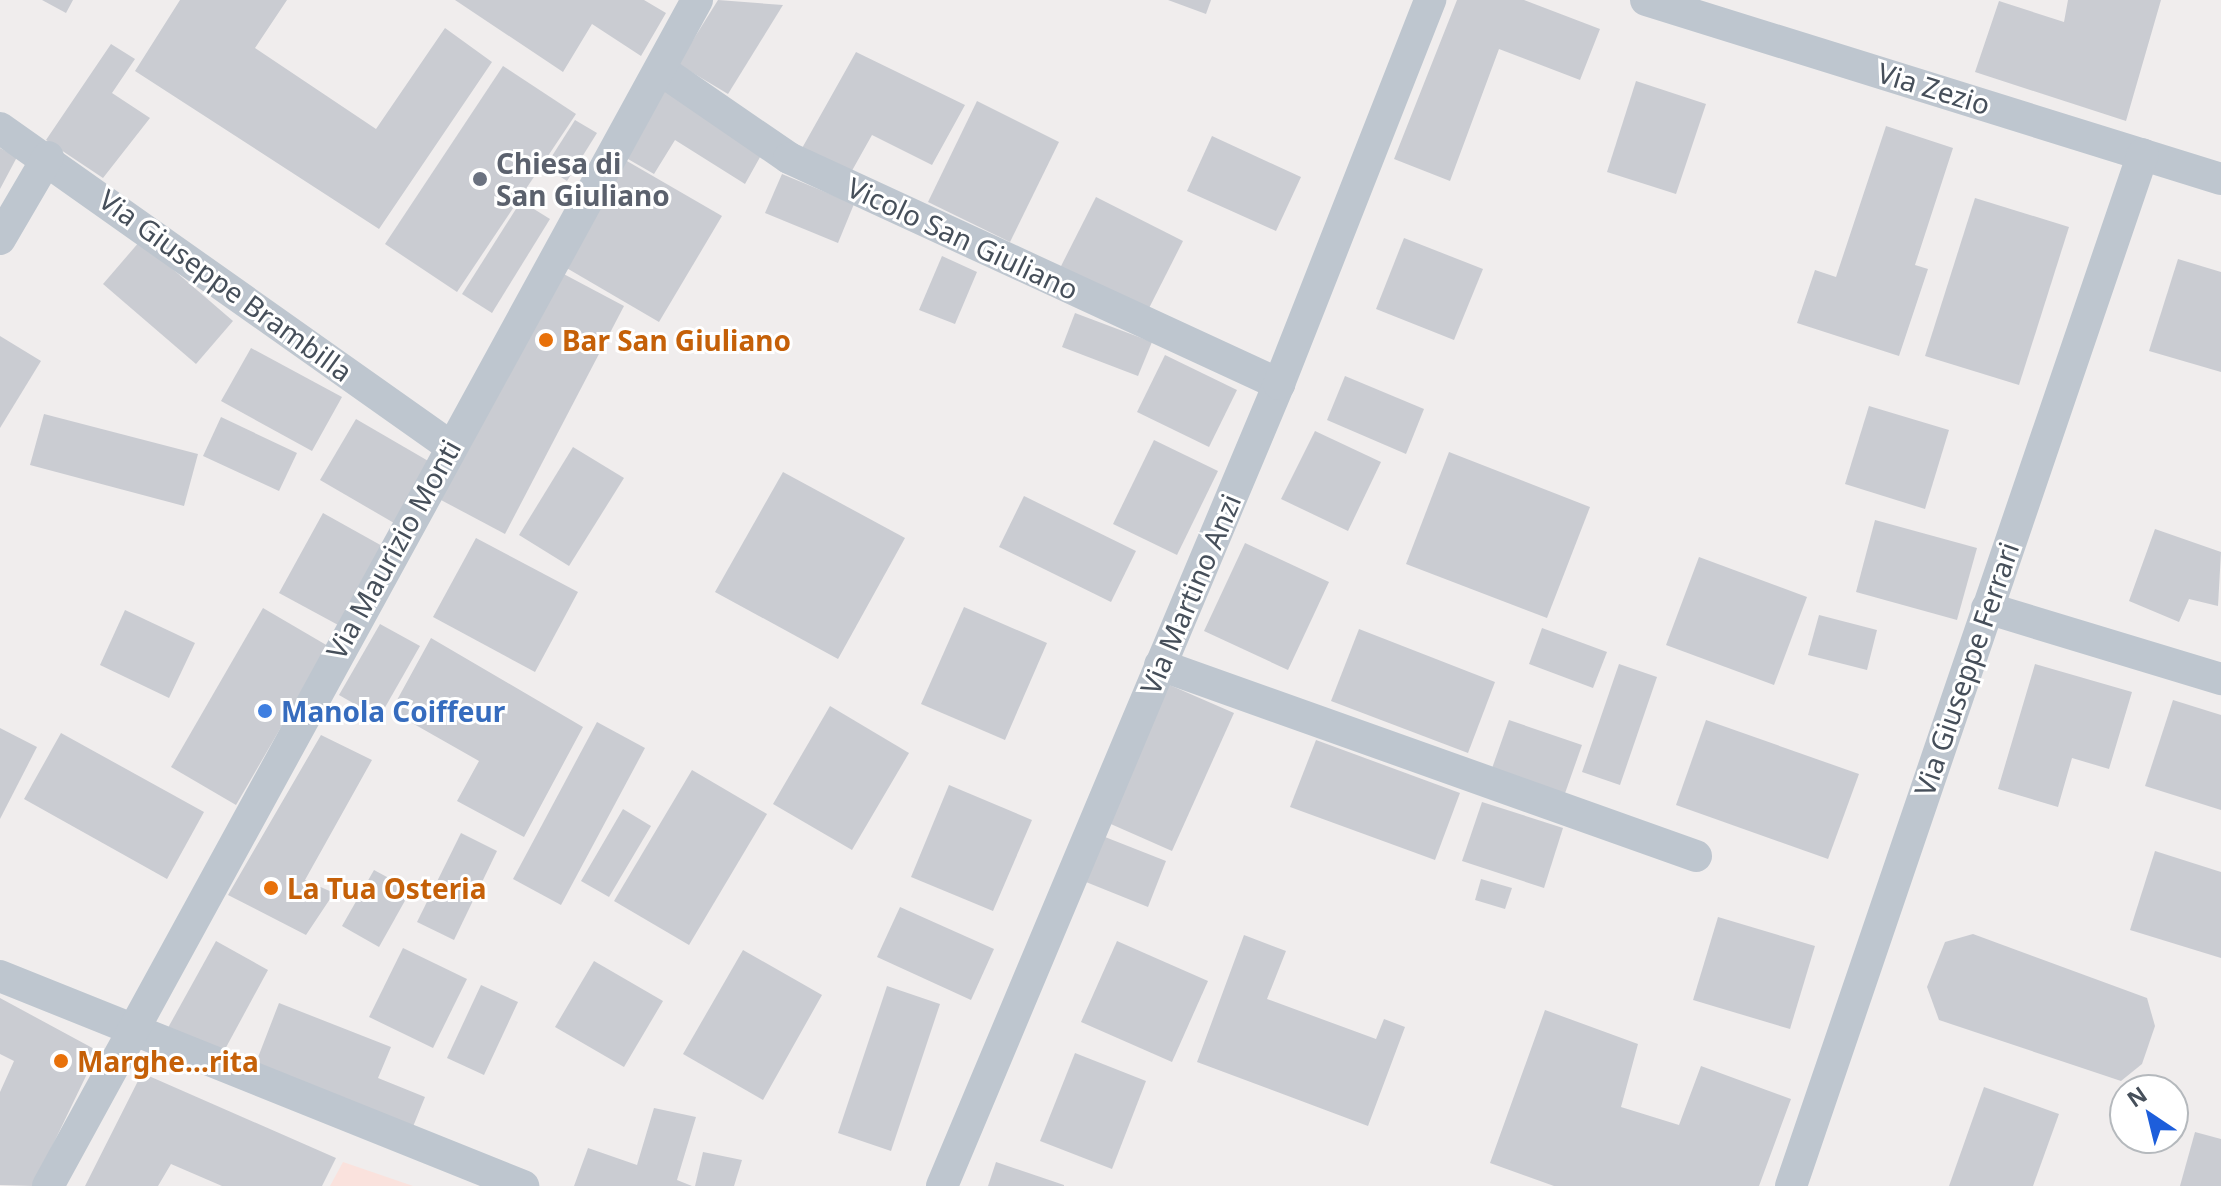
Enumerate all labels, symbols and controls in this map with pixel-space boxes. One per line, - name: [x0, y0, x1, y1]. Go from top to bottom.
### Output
- street label: Via Zezio: [1874, 55, 1994, 121]
- place label: Chiesa di San Giuliano: [496, 146, 670, 212]
- marker: Chiesa di San Giuliano: [471, 170, 489, 188]
- street label: Vicolo San Giuliano: [842, 170, 1084, 306]
- street label: Via Giuseppe Brambilla: [93, 182, 359, 388]
- place label: Bar San Giuliano: [562, 323, 791, 357]
- marker: Bar San Giuliano: [537, 331, 555, 349]
- street label: Via Maurizio Monti: [319, 433, 467, 665]
- street label: Via Martino Anzi: [1133, 489, 1247, 699]
- street label: Via Giuseppe Ferrari: [1907, 538, 2025, 800]
- place label: Manola Coiffeur: [281, 694, 505, 728]
- marker: Manola Coiffeur: [256, 702, 274, 720]
- place label: La Tua Osteria: [287, 871, 486, 905]
- marker: La Tua Osteria: [262, 879, 280, 897]
- place label: Marghe…rita: [77, 1044, 259, 1078]
- marker: Marghe…rita: [52, 1052, 70, 1070]
- north arrow: [2109, 1074, 2189, 1154]
- text: N: [2120, 1079, 2152, 1113]

